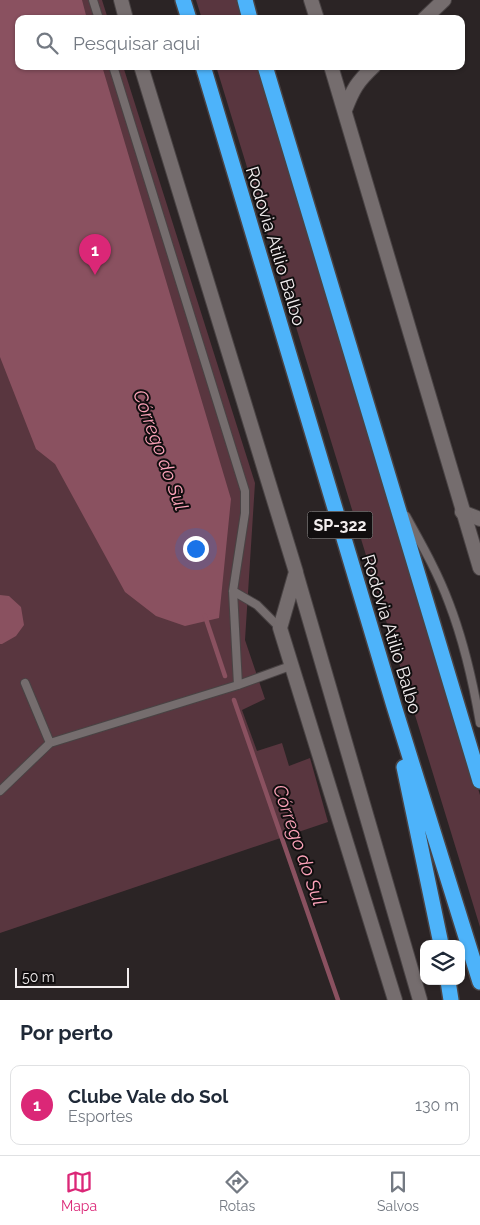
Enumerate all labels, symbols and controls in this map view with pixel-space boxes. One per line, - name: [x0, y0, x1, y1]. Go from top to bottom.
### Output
- search box: [15, 15, 465, 70]
- icon: search: [33, 29, 61, 57]
- text: Pesquisar aqui: [73, 32, 200, 54]
- street label: Rodovia Atilio Balbo: [242, 164, 310, 328]
- pin: 1: [79, 234, 111, 275]
- water label: Córrego do Sul: [129, 387, 193, 513]
- road number: SP-322: [308, 512, 372, 538]
- your location: [183, 536, 209, 562]
- street label: Rodovia Atilio Balbo: [358, 552, 426, 716]
- water label: Córrego do Sul: [269, 781, 331, 909]
- map controls: [420, 940, 465, 985]
- button: layers: [420, 940, 465, 985]
- scale bar: [15, 965, 129, 988]
- text: 50 m: [22, 969, 55, 985]
- text: Por perto: [20, 1020, 113, 1045]
- text: Clube Vale do Sol: [68, 1085, 228, 1107]
- text: 1: [33, 1096, 41, 1115]
- text: 130 m: [415, 1096, 459, 1115]
- text: Esportes: [68, 1107, 133, 1126]
- tab: Mapa: [61, 1168, 97, 1214]
- tab: Rotas: [219, 1168, 255, 1214]
- tab: Salvos: [377, 1168, 419, 1214]

